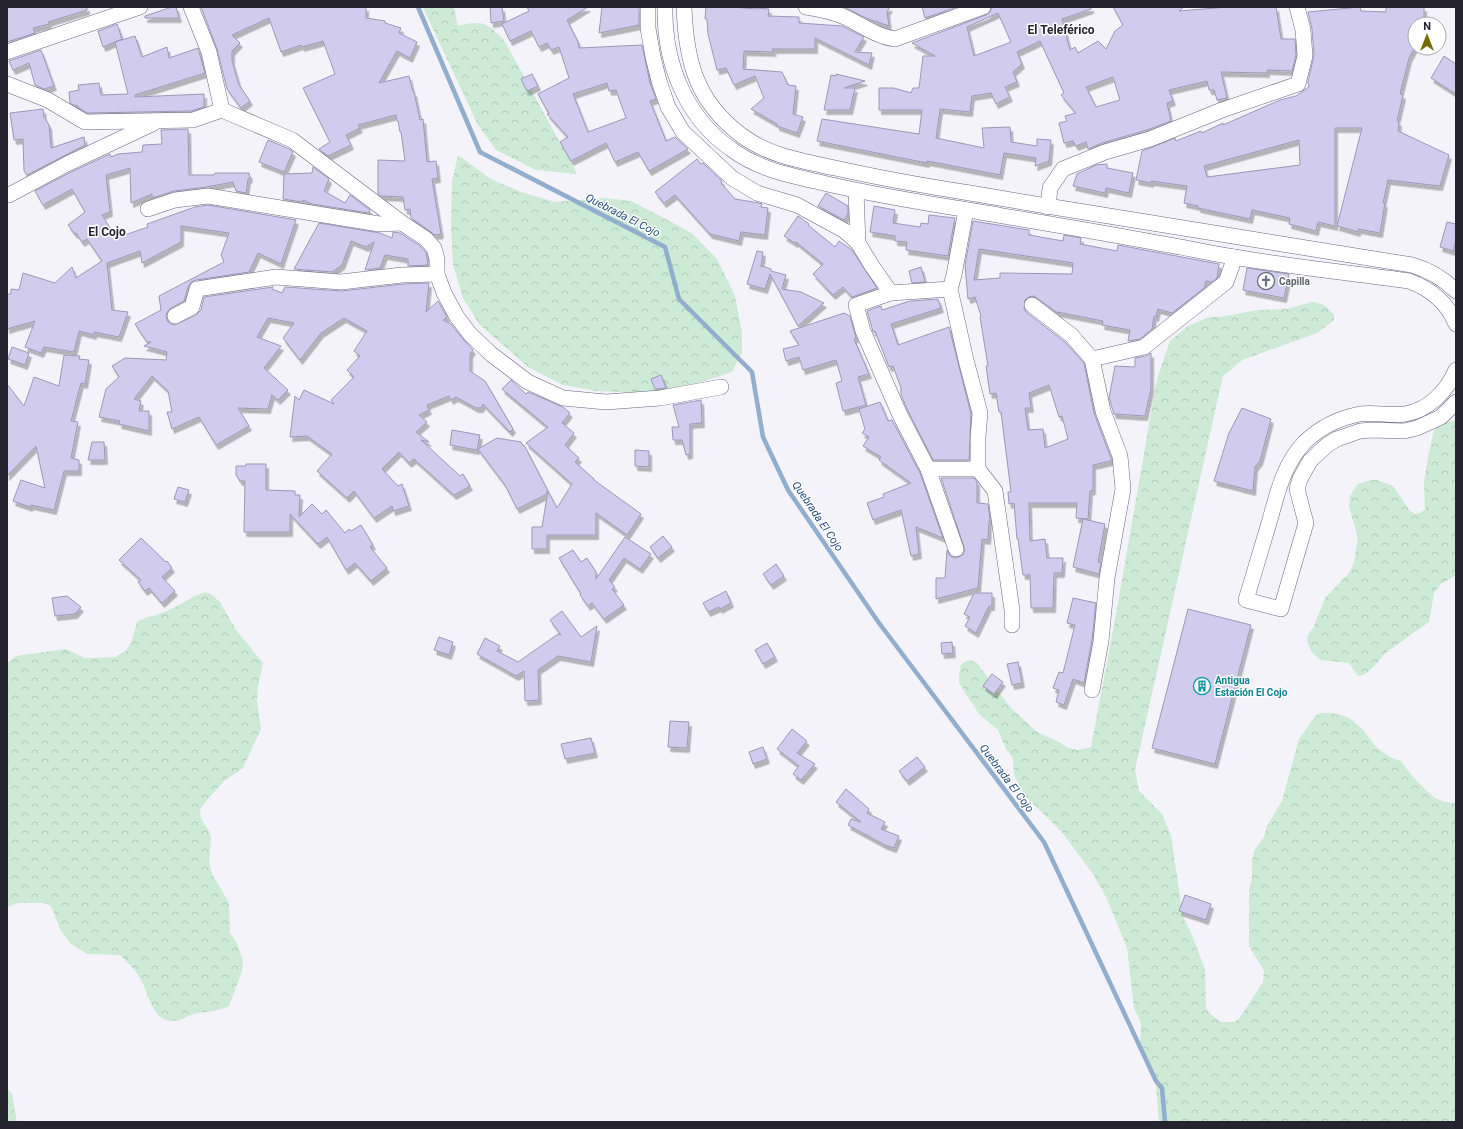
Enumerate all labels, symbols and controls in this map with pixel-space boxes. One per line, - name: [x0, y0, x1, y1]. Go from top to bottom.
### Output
- north arrow: [1407, 16, 1447, 56]
- text: N: [1423, 20, 1431, 33]
- district label: El Teleférico: [1028, 23, 1095, 37]
- water label: Quebrada El Cojo: [583, 191, 662, 240]
- district label: El Cojo: [88, 225, 126, 239]
- church icon: Capilla: [1256, 271, 1276, 291]
- place label: Capilla: [1279, 276, 1310, 287]
- water label: Quebrada El Cojo: [789, 479, 846, 554]
- place label: Antigua Estación El Cojo: [1215, 675, 1288, 698]
- building icon: Antigua Estación El Cojo: [1192, 676, 1212, 696]
- water label: Quebrada El Cojo: [977, 742, 1036, 815]

